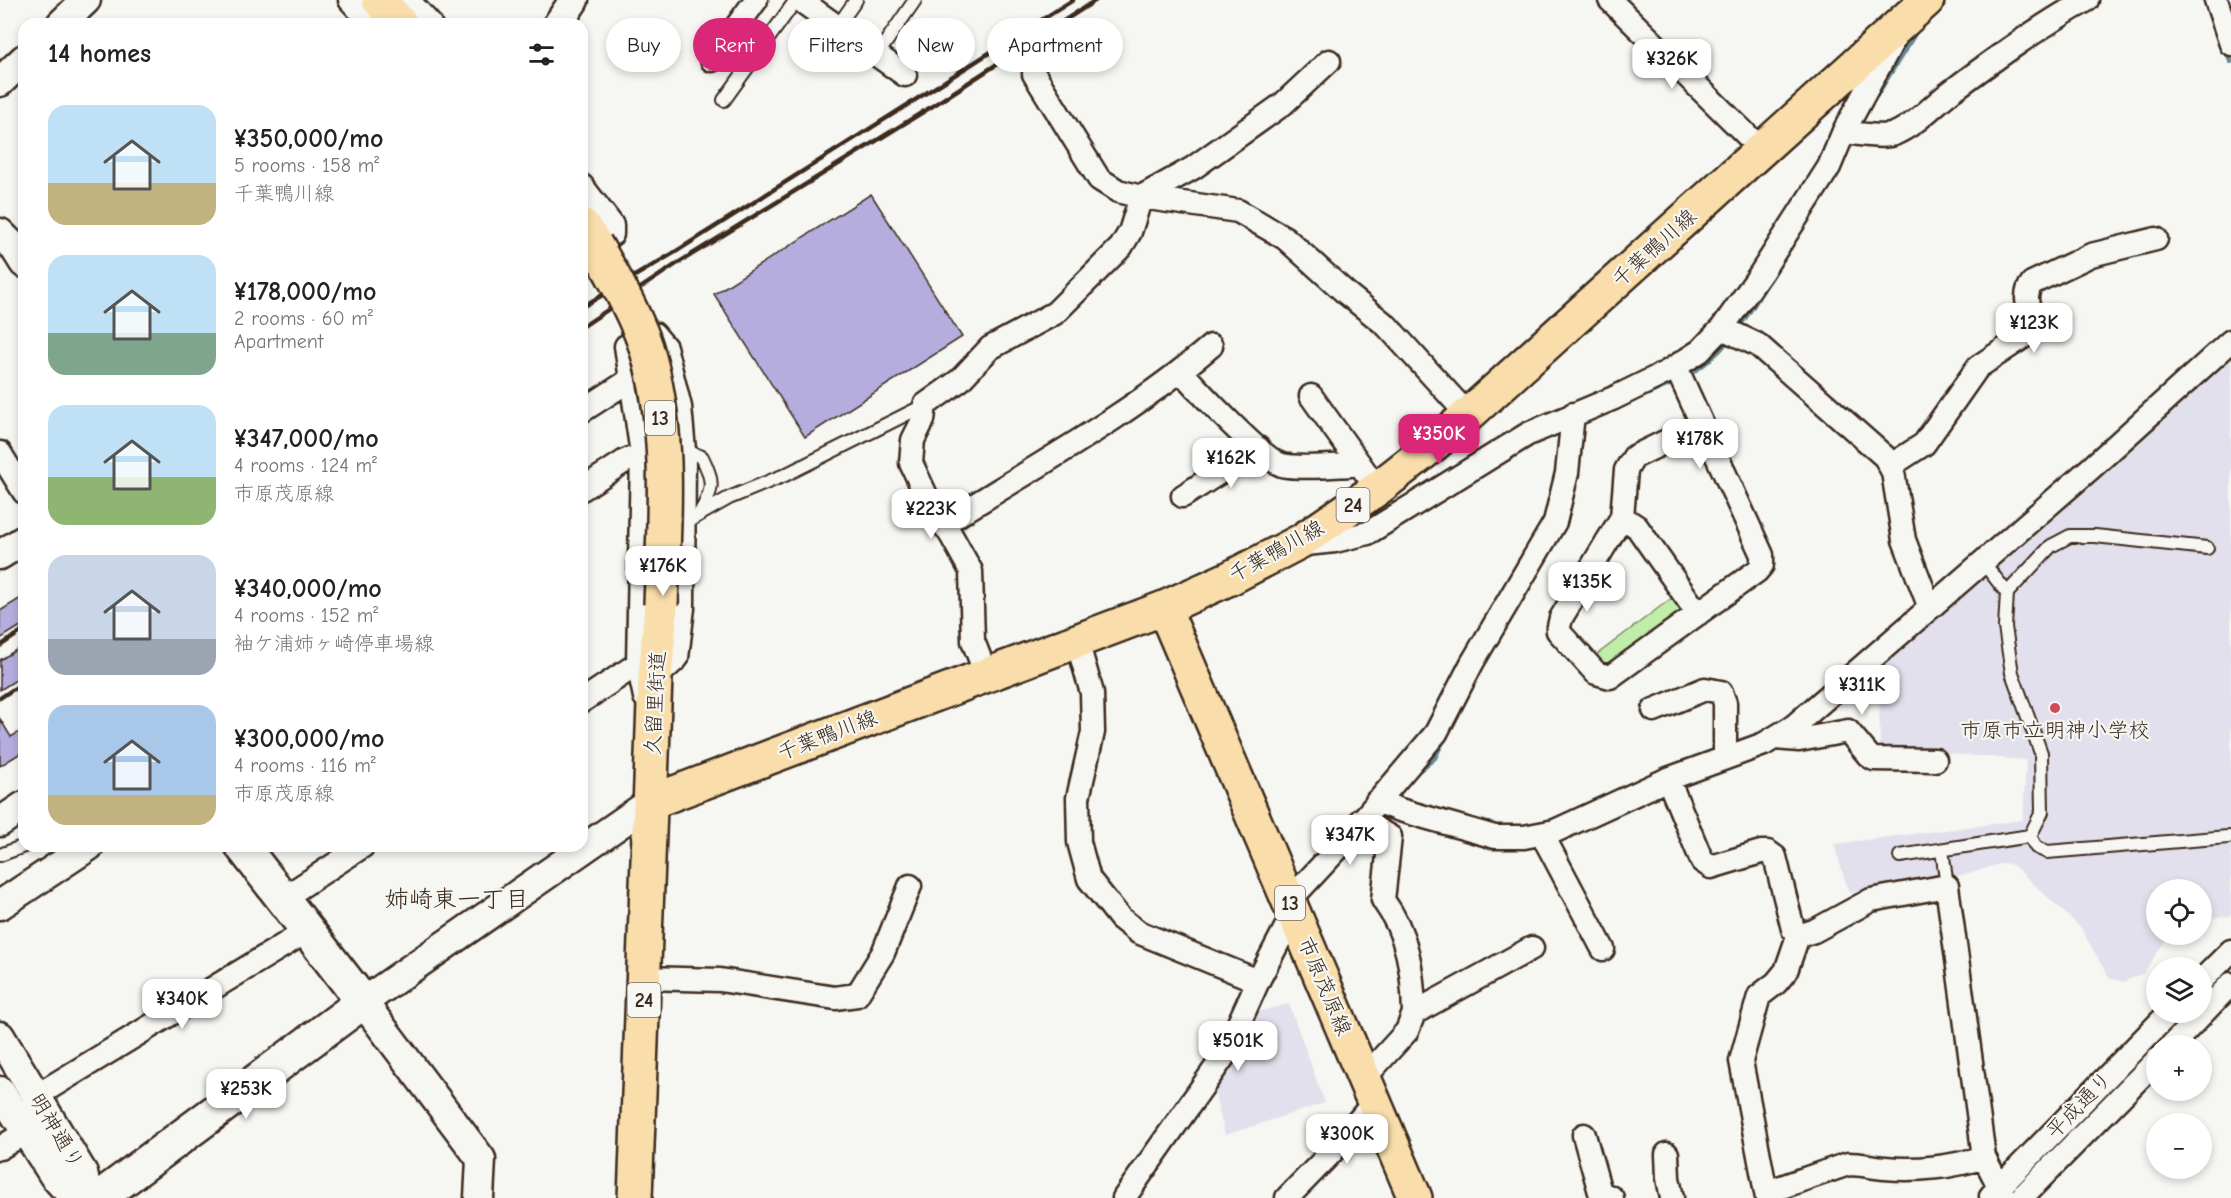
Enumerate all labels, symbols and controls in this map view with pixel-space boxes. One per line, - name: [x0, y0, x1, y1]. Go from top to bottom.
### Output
- chip: Buy: [606, 18, 681, 72]
- chip: Rent: [693, 18, 776, 72]
- chip: Filters: [788, 18, 884, 72]
- chip: New: [896, 18, 975, 72]
- chip: Apartment: [987, 18, 1123, 72]
- icon: filters: [525, 38, 558, 71]
- text: 14 homes: [48, 39, 151, 69]
- pin: ¥326K: [1630, 39, 1714, 90]
- text: ¥326K: [1646, 47, 1698, 70]
- text: ¥350,000/mo: [234, 124, 383, 154]
- icon: home: [96, 129, 168, 201]
- text: 5 rooms · 158 m²: [234, 154, 379, 177]
- text: 千葉鴨川線: [234, 182, 334, 205]
- street label: 千葉鴨川線: [1607, 204, 1701, 292]
- text: ¥178,000/mo: [234, 277, 376, 307]
- icon: home: [96, 279, 168, 351]
- pin: ¥123K: [1992, 303, 2076, 354]
- text: 2 rooms · 60 m²: [234, 307, 373, 330]
- text: ¥123K: [2010, 311, 2058, 334]
- text: Apartment: [234, 330, 324, 353]
- road number: 13: [645, 401, 675, 435]
- pin: ¥350K: [1397, 414, 1481, 465]
- pin: ¥178K: [1658, 419, 1742, 470]
- text: ¥350K: [1412, 422, 1466, 445]
- text: ¥347,000/mo: [234, 424, 379, 454]
- text: ¥178K: [1676, 427, 1724, 450]
- icon: home: [96, 429, 168, 501]
- pin: ¥162K: [1189, 438, 1273, 489]
- text: ¥162K: [1206, 446, 1256, 469]
- text: 4 rooms · 124 m²: [234, 454, 377, 477]
- text: 市原茂原線: [234, 482, 334, 505]
- road number: 24: [1336, 488, 1370, 522]
- pin: ¥223K: [889, 489, 973, 540]
- text: ¥223K: [906, 497, 956, 520]
- street label: 千葉鴨川線: [1224, 515, 1328, 587]
- pin: ¥176K: [621, 546, 705, 597]
- text: ¥176K: [639, 554, 687, 577]
- pin: ¥135K: [1545, 562, 1629, 613]
- text: ¥135K: [1562, 570, 1612, 593]
- text: ¥340,000/mo: [234, 574, 382, 604]
- icon: home: [96, 579, 168, 651]
- text: 4 rooms · 152 m²: [234, 604, 378, 627]
- text: 袖ケ浦姉ヶ崎停車場線: [234, 632, 434, 655]
- street label: 久留里街道: [640, 650, 670, 756]
- pin: ¥311K: [1820, 665, 1904, 716]
- text: ¥311K: [1839, 673, 1885, 696]
- marker: 市原市立明神小学校: [2048, 701, 2062, 715]
- street label: 千葉鴨川線: [774, 705, 880, 765]
- place label: 市原市立明神小学校: [1961, 718, 2150, 742]
- text: ¥300,000/mo: [234, 724, 384, 754]
- icon: home: [96, 729, 168, 801]
- text: 4 rooms · 116 m²: [234, 754, 376, 777]
- text: 市原茂原線: [234, 782, 334, 805]
- pin: ¥347K: [1308, 815, 1392, 866]
- text: ¥347K: [1325, 823, 1375, 846]
- map controls: [2146, 879, 2212, 1179]
- button: locate: [2146, 879, 2212, 945]
- district label: 姉崎東一丁目: [385, 885, 529, 913]
- road number: 13: [1275, 886, 1305, 920]
- street label: 市原茂原線: [1293, 933, 1357, 1039]
- button: layers: [2146, 957, 2212, 1023]
- pin: ¥340K: [140, 979, 224, 1030]
- road number: 24: [628, 983, 660, 1017]
- text: ¥340K: [156, 987, 208, 1010]
- pin: ¥501K: [1196, 1021, 1280, 1072]
- text: ¥501K: [1212, 1029, 1264, 1052]
- button: +: [2146, 1035, 2212, 1101]
- street label: 平成通り: [2041, 1066, 2117, 1144]
- pin: ¥253K: [204, 1069, 288, 1120]
- text: ¥253K: [220, 1077, 272, 1100]
- street label: 明神通り: [25, 1089, 89, 1173]
- button: −: [2146, 1113, 2212, 1179]
- pin: ¥300K: [1305, 1114, 1389, 1165]
- text: ¥300K: [1320, 1122, 1374, 1145]

